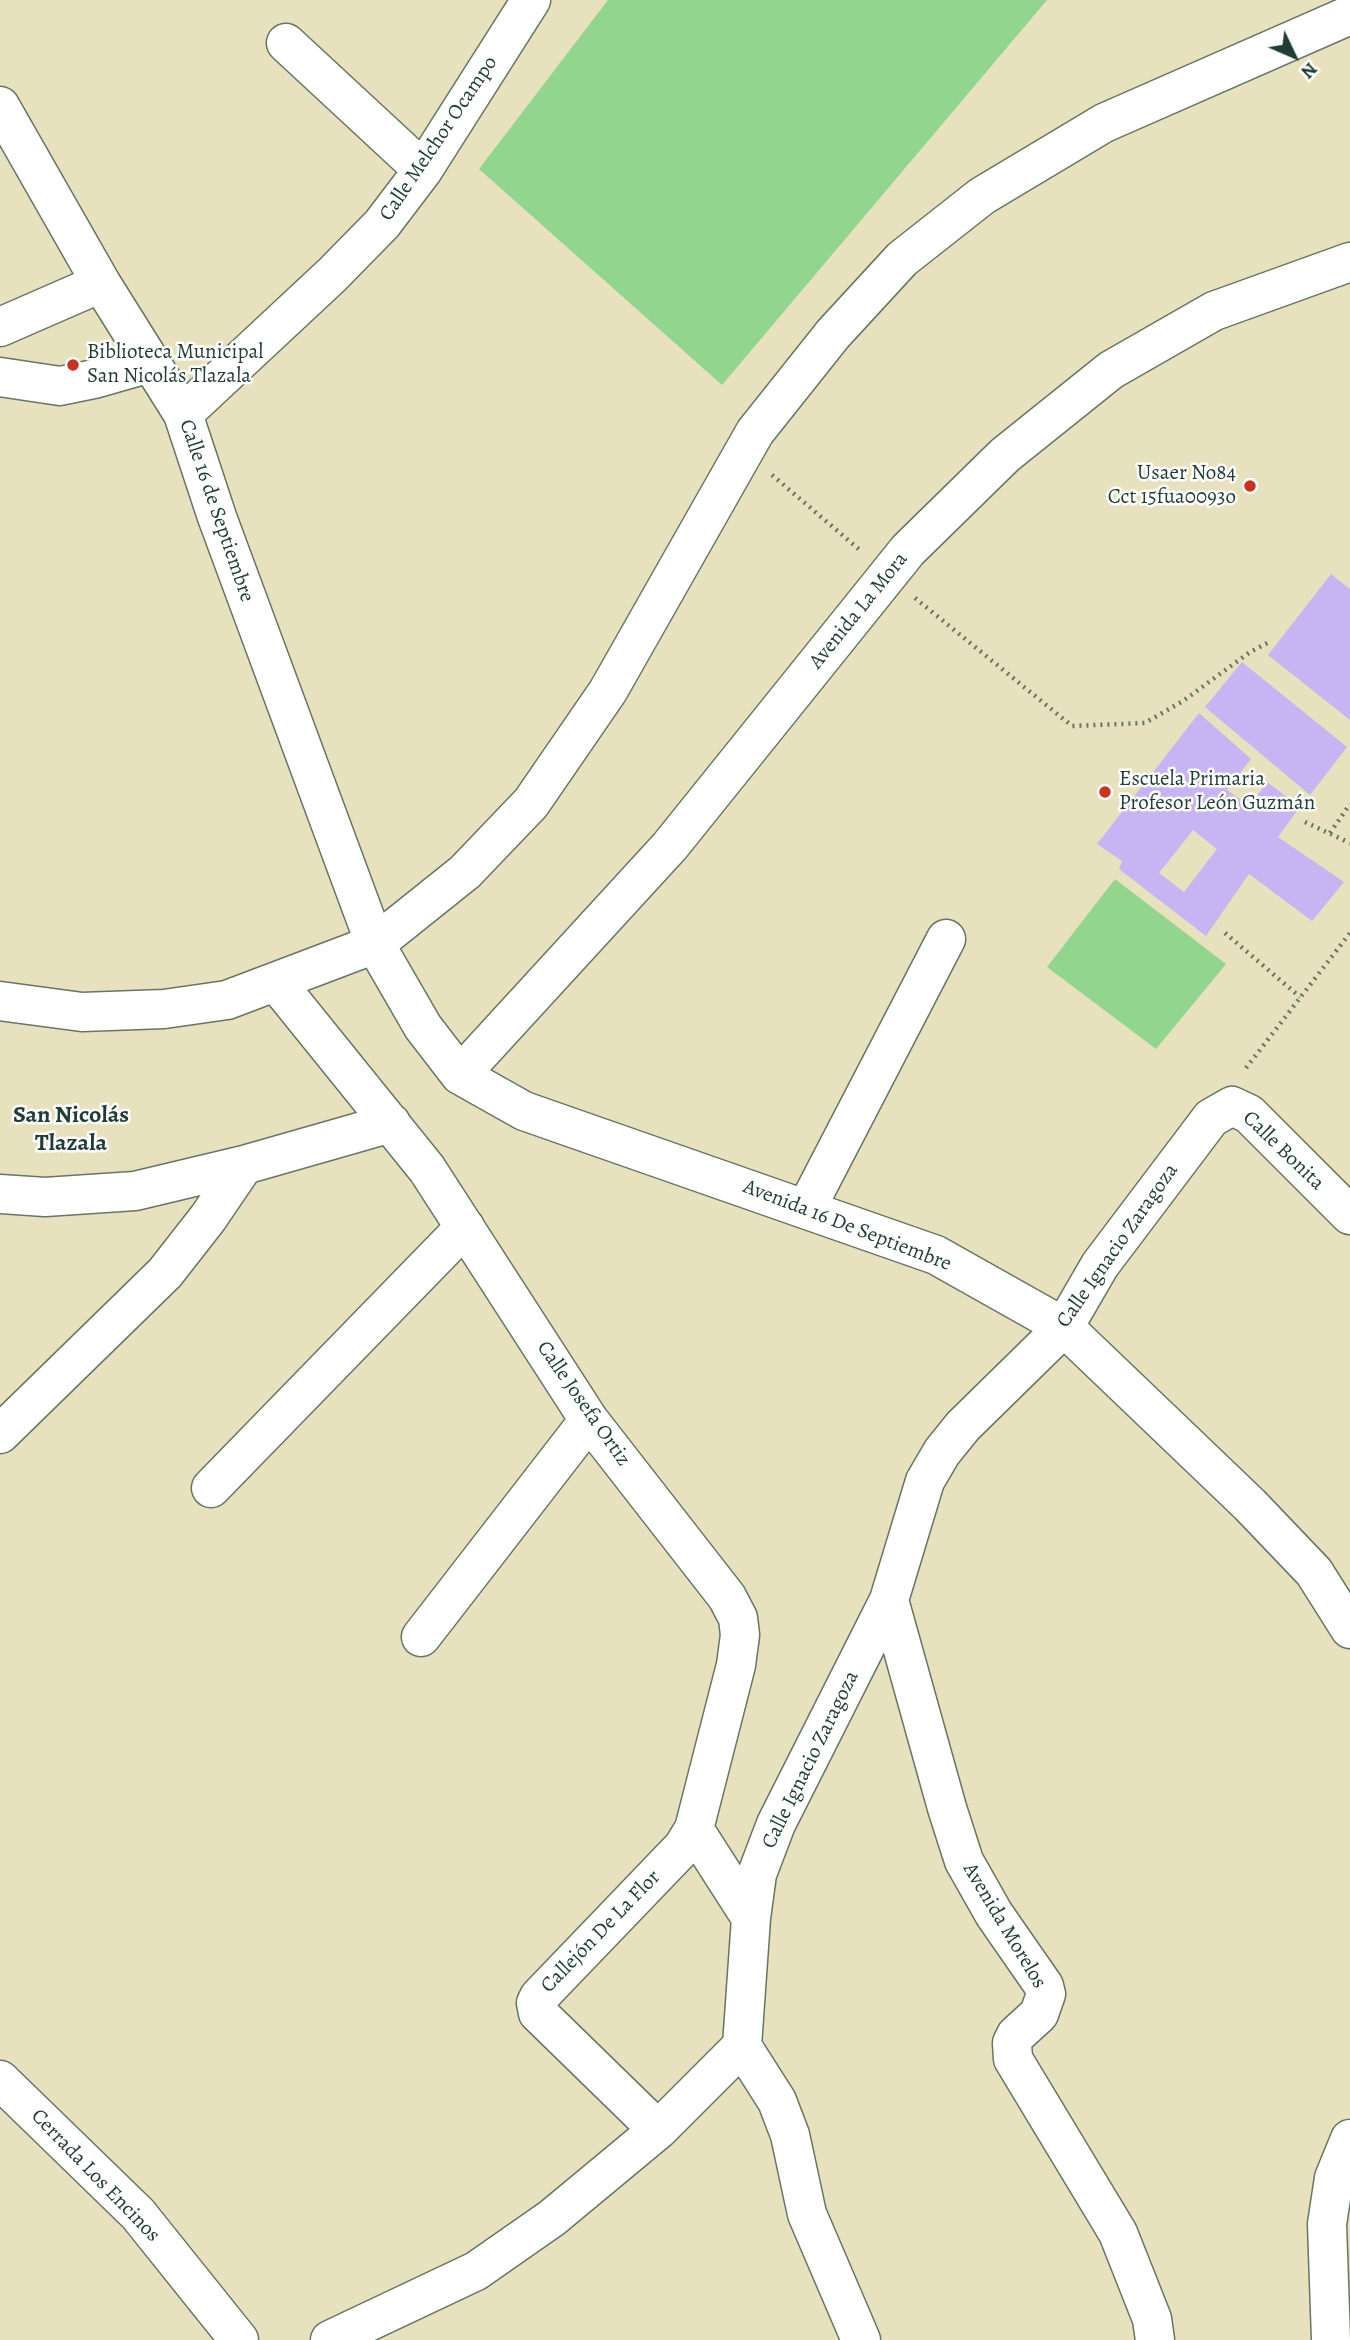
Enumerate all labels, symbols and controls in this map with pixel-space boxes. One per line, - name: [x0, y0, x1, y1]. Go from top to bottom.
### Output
- north arrow: [1259, 21, 1329, 91]
- street label: Calle Melchor Ocampo: [374, 52, 504, 226]
- text: N: [1295, 57, 1323, 85]
- place label: Biblioteca Municipal San Nicolás Tlazala: [87, 340, 263, 390]
- marker: Biblioteca Municipal San Nicolás Tlazala: [65, 357, 81, 373]
- street label: Calle 16 de Septiembre: [173, 416, 259, 606]
- place label: Usaer No84 Cct 15fua0093o: [1108, 461, 1236, 511]
- marker: Usaer No84 Cct 15fua0093o: [1242, 478, 1258, 494]
- street label: Avenida La Mora: [804, 548, 914, 674]
- place label: Escuela Primaria Profesor León Guzmán: [1119, 767, 1315, 817]
- marker: Escuela Primaria Profesor León Guzmán: [1097, 784, 1113, 800]
- district label: San Nicolás Tlazala: [13, 1102, 129, 1158]
- street label: Calle Bonita: [1237, 1106, 1329, 1196]
- street label: Calle Ignacio Zaragoza: [1052, 1159, 1184, 1333]
- street label: Avenida 16 De Septiembre: [739, 1175, 955, 1277]
- street label: Calle Josefa Ortiz: [531, 1337, 635, 1471]
- street label: Calle Ignacio Zaragoza: [757, 1667, 865, 1853]
- street label: Avenida Morelos: [957, 1859, 1051, 1993]
- street label: Callejón De La Flor: [536, 1865, 666, 1999]
- street label: Cerrada Los Encinos: [25, 2104, 165, 2248]

